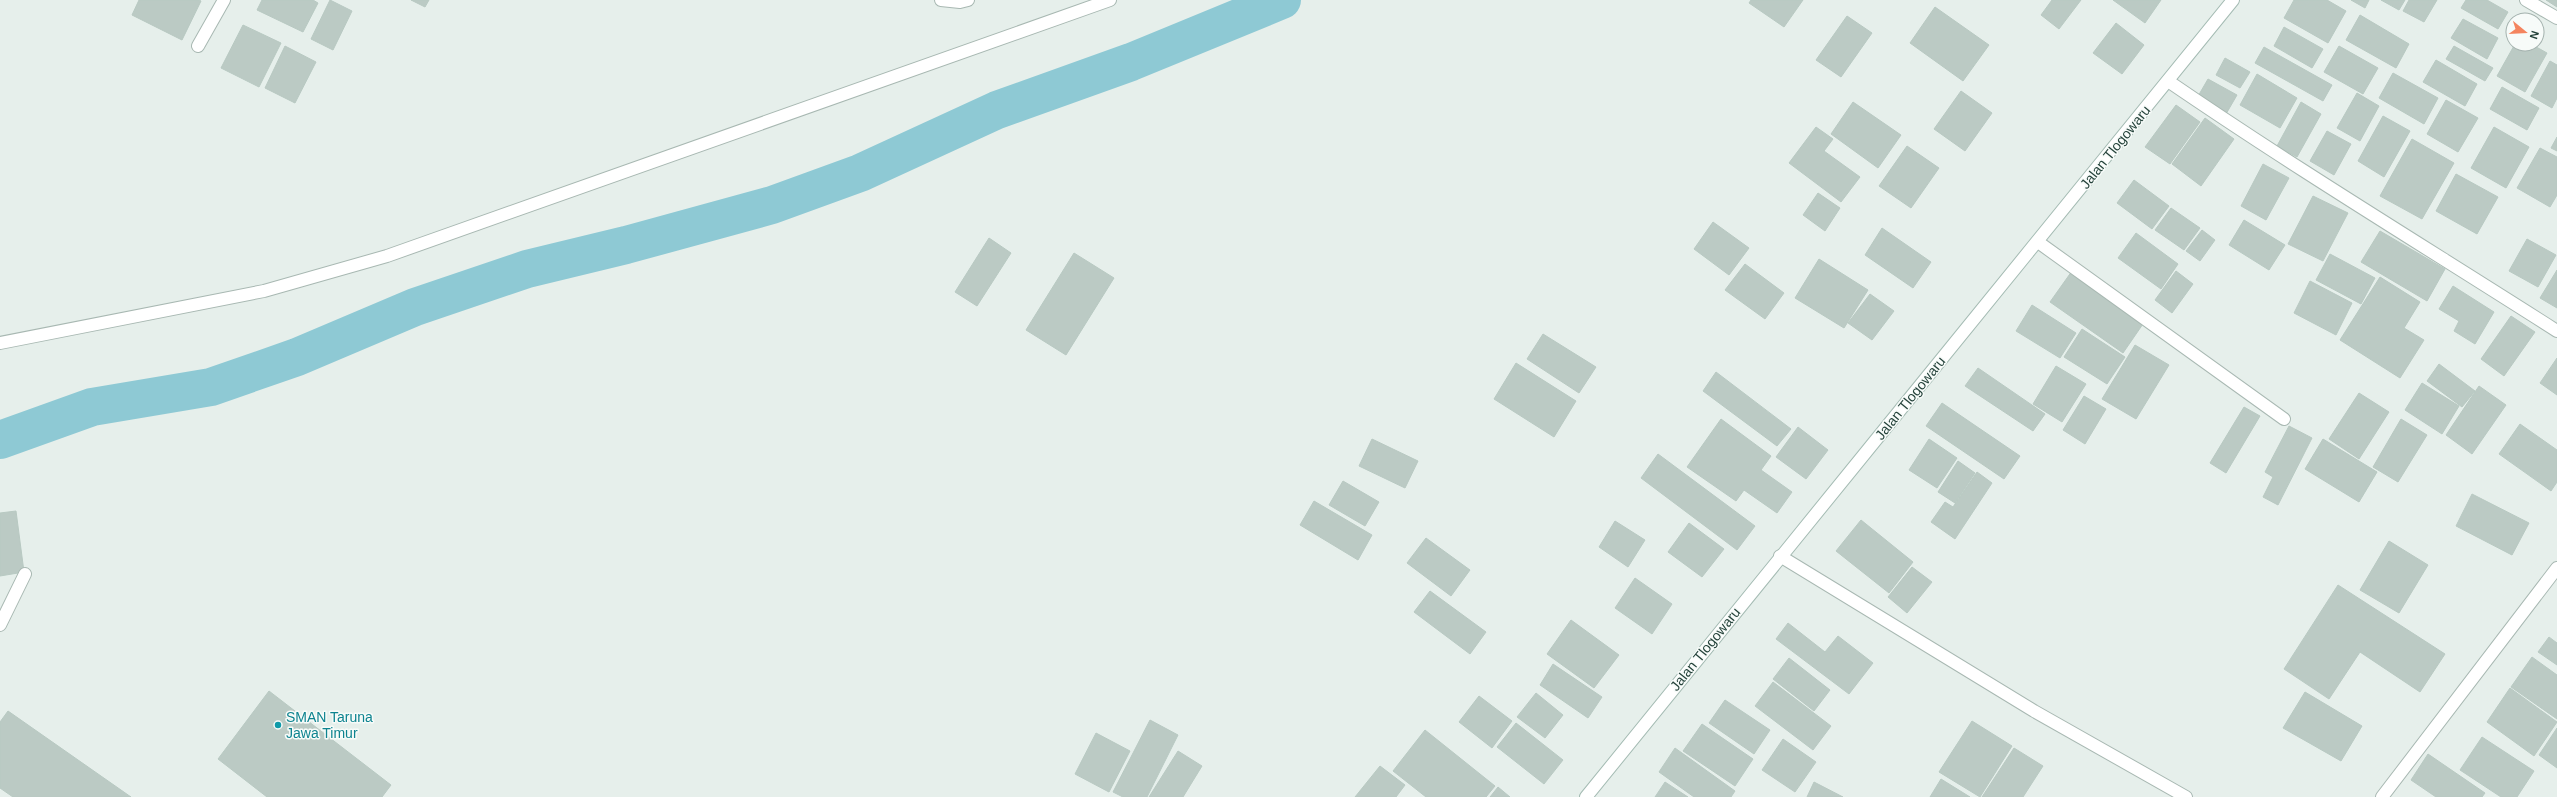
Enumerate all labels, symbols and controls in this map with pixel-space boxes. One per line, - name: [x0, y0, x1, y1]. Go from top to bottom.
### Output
- north arrow: [2505, 12, 2545, 52]
- text: N: [2528, 29, 2541, 41]
- street label: Jalan Tlogowaru: [2077, 102, 2153, 192]
- street label: Jalan Tlogowaru: [1872, 353, 1948, 443]
- street label: Jalan Tlogowaru: [1667, 604, 1743, 694]
- place label: SMAN Taruna Jawa Timur: [286, 709, 373, 741]
- marker: SMAN Taruna Jawa Timur: [273, 720, 283, 730]

